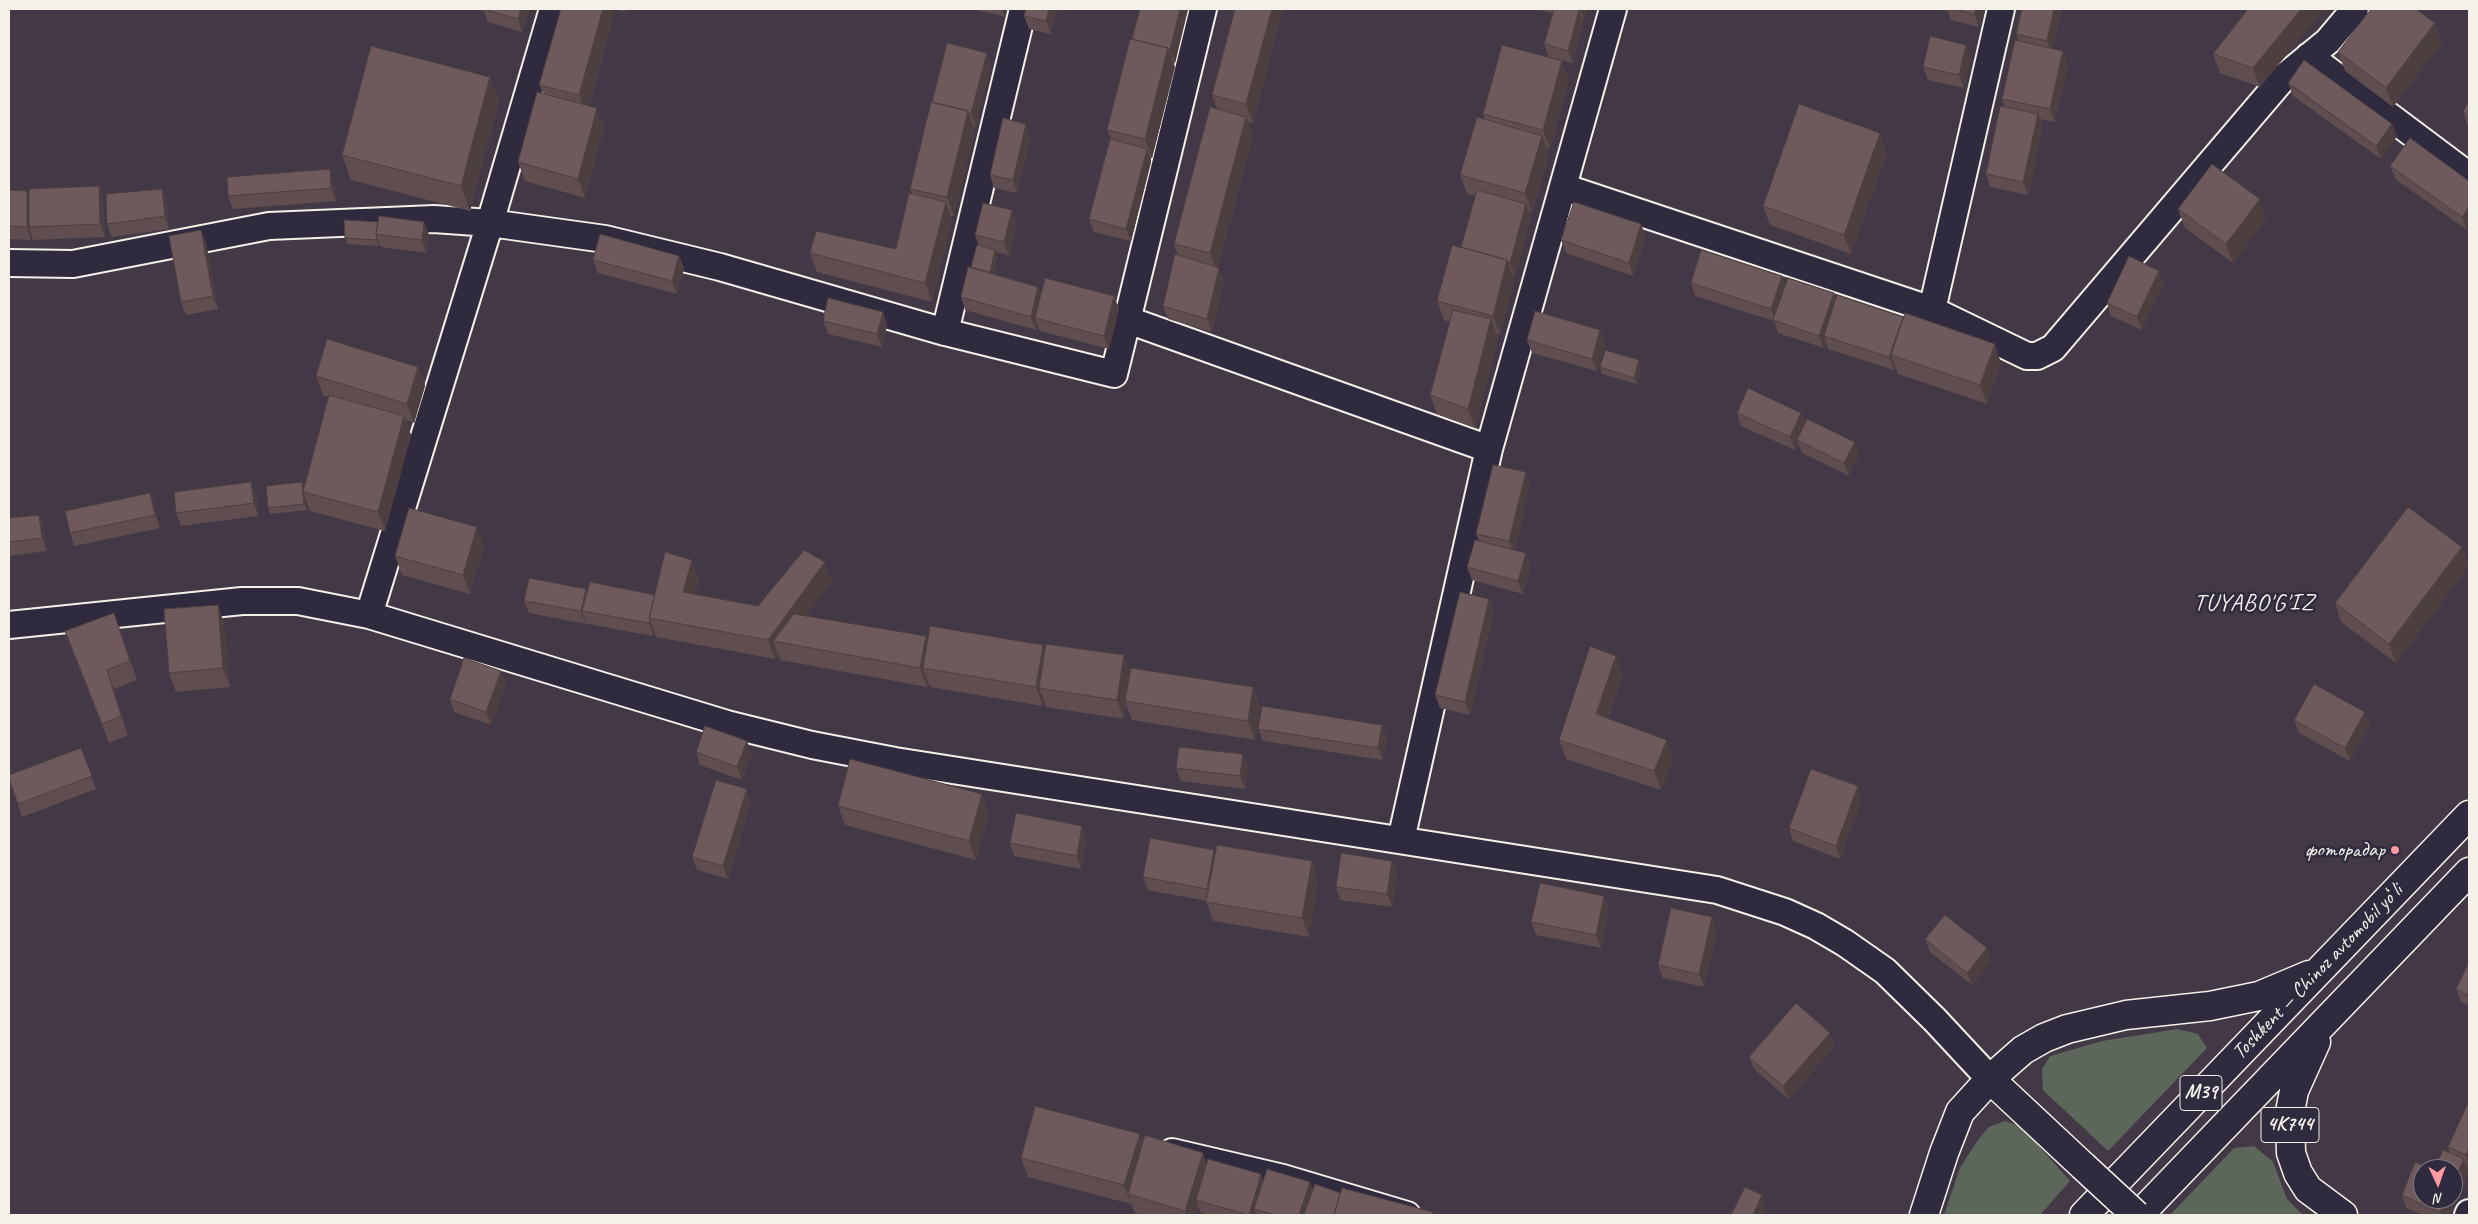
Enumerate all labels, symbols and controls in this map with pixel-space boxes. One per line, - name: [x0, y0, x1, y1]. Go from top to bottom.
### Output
- district label: TUYABO'G'IZ: [2193, 590, 2315, 618]
- place label: фоторадар: [2305, 837, 2385, 863]
- marker: фоторадар: [2389, 844, 2401, 856]
- street label: Toshkent — Chinoz avtomobil yoʻli: [2227, 879, 2409, 1065]
- road number: M39: [2180, 1076, 2222, 1110]
- road number: 4К744: [2261, 1108, 2319, 1142]
- north arrow: [2413, 1159, 2463, 1209]
- text: N: [2434, 1190, 2444, 1207]

